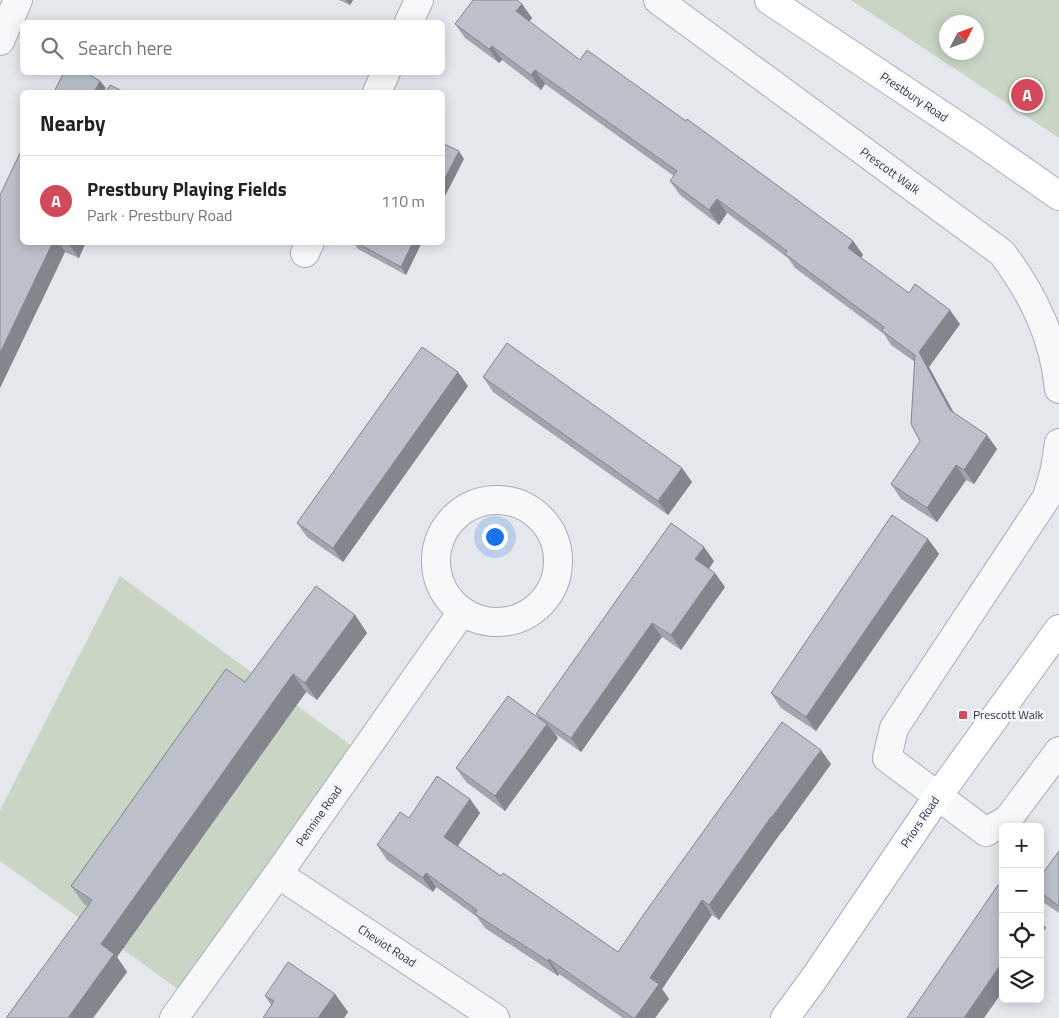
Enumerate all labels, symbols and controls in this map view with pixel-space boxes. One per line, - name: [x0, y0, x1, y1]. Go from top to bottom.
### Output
- north arrow: [939, 15, 984, 60]
- search box: [20, 20, 445, 75]
- text: Search here: [78, 33, 172, 62]
- icon: search: [38, 34, 66, 62]
- street label: Prestbury Road: [877, 67, 952, 126]
- pin: A: [1011, 76, 1043, 114]
- text: Nearby: [40, 107, 105, 139]
- street label: Prescott Walk: [856, 142, 925, 199]
- text: Prestbury Playing Fields: [87, 174, 287, 203]
- text: A: [51, 189, 61, 213]
- text: 110 m: [381, 189, 425, 213]
- text: Park · Prestbury Road: [87, 203, 232, 227]
- your location: [482, 524, 508, 550]
- place label: Prescott Walk: [973, 705, 1044, 724]
- marker: Prescott Walk: [957, 709, 969, 721]
- street label: Pennine Road: [291, 782, 346, 850]
- street label: Priors Road: [895, 792, 944, 851]
- map controls: [999, 823, 1044, 1003]
- button: +: [999, 823, 1044, 868]
- button: −: [999, 868, 1044, 913]
- button: locate: [999, 913, 1044, 958]
- street label: Cheviot Road: [354, 920, 420, 972]
- button: layers: [999, 958, 1044, 1003]

